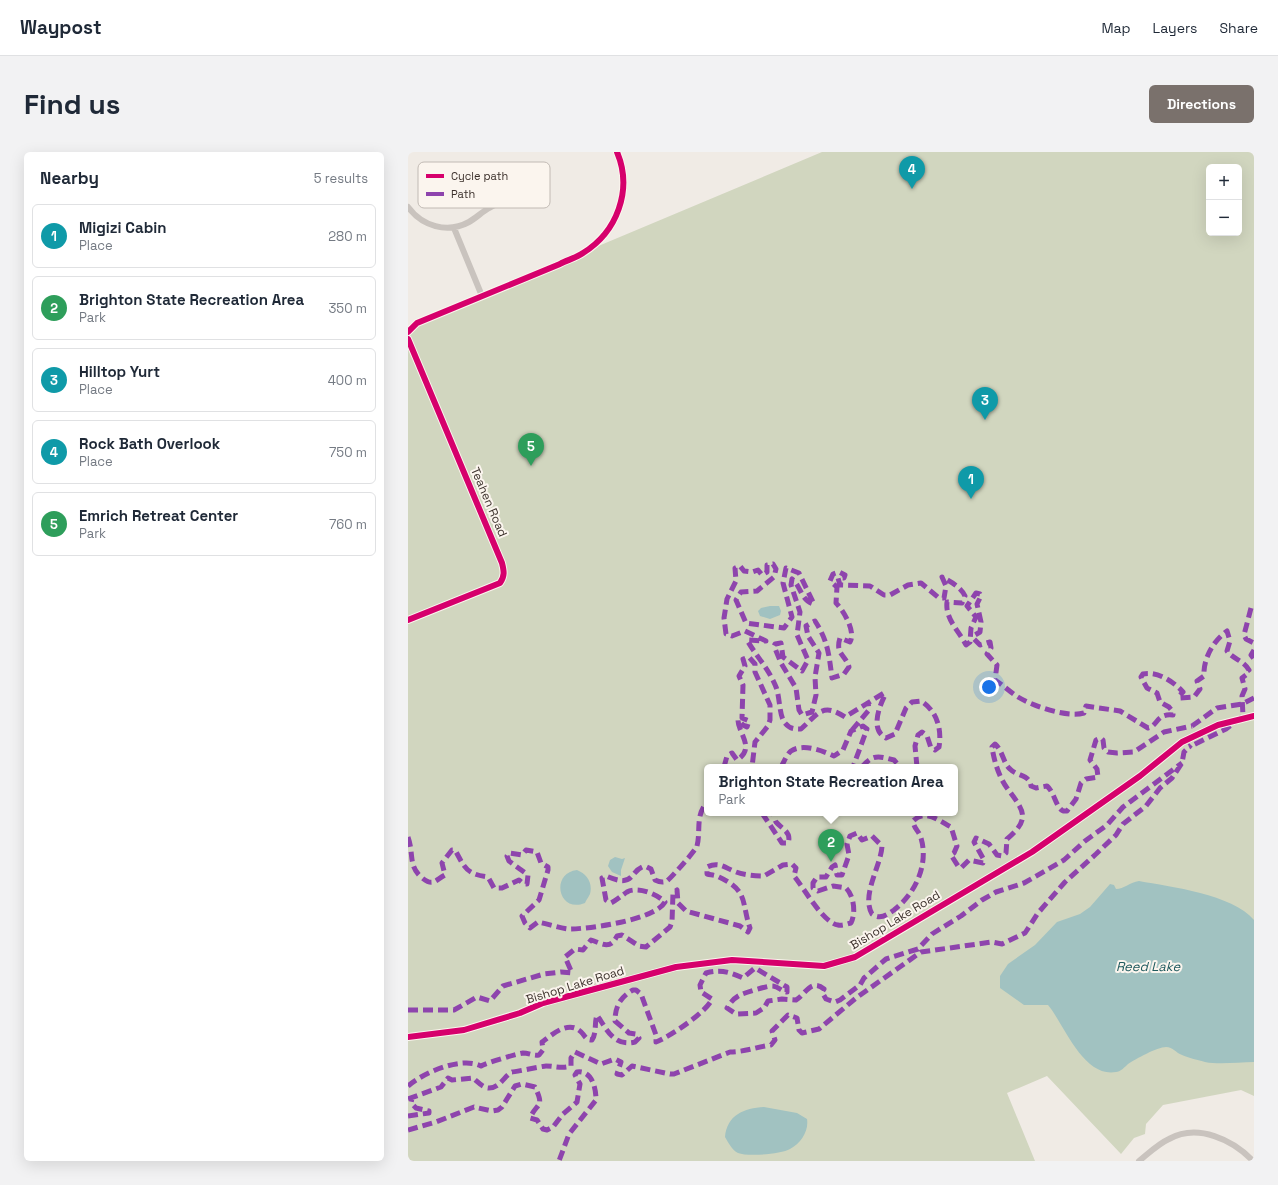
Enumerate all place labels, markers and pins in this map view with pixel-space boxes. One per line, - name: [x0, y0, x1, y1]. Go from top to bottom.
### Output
- pin: 4: [899, 156, 925, 189]
- pin: 3: [972, 387, 998, 420]
- pin: 5: [518, 433, 544, 466]
- pin: 1: [958, 466, 984, 499]
- pin: 2: [818, 829, 844, 862]

